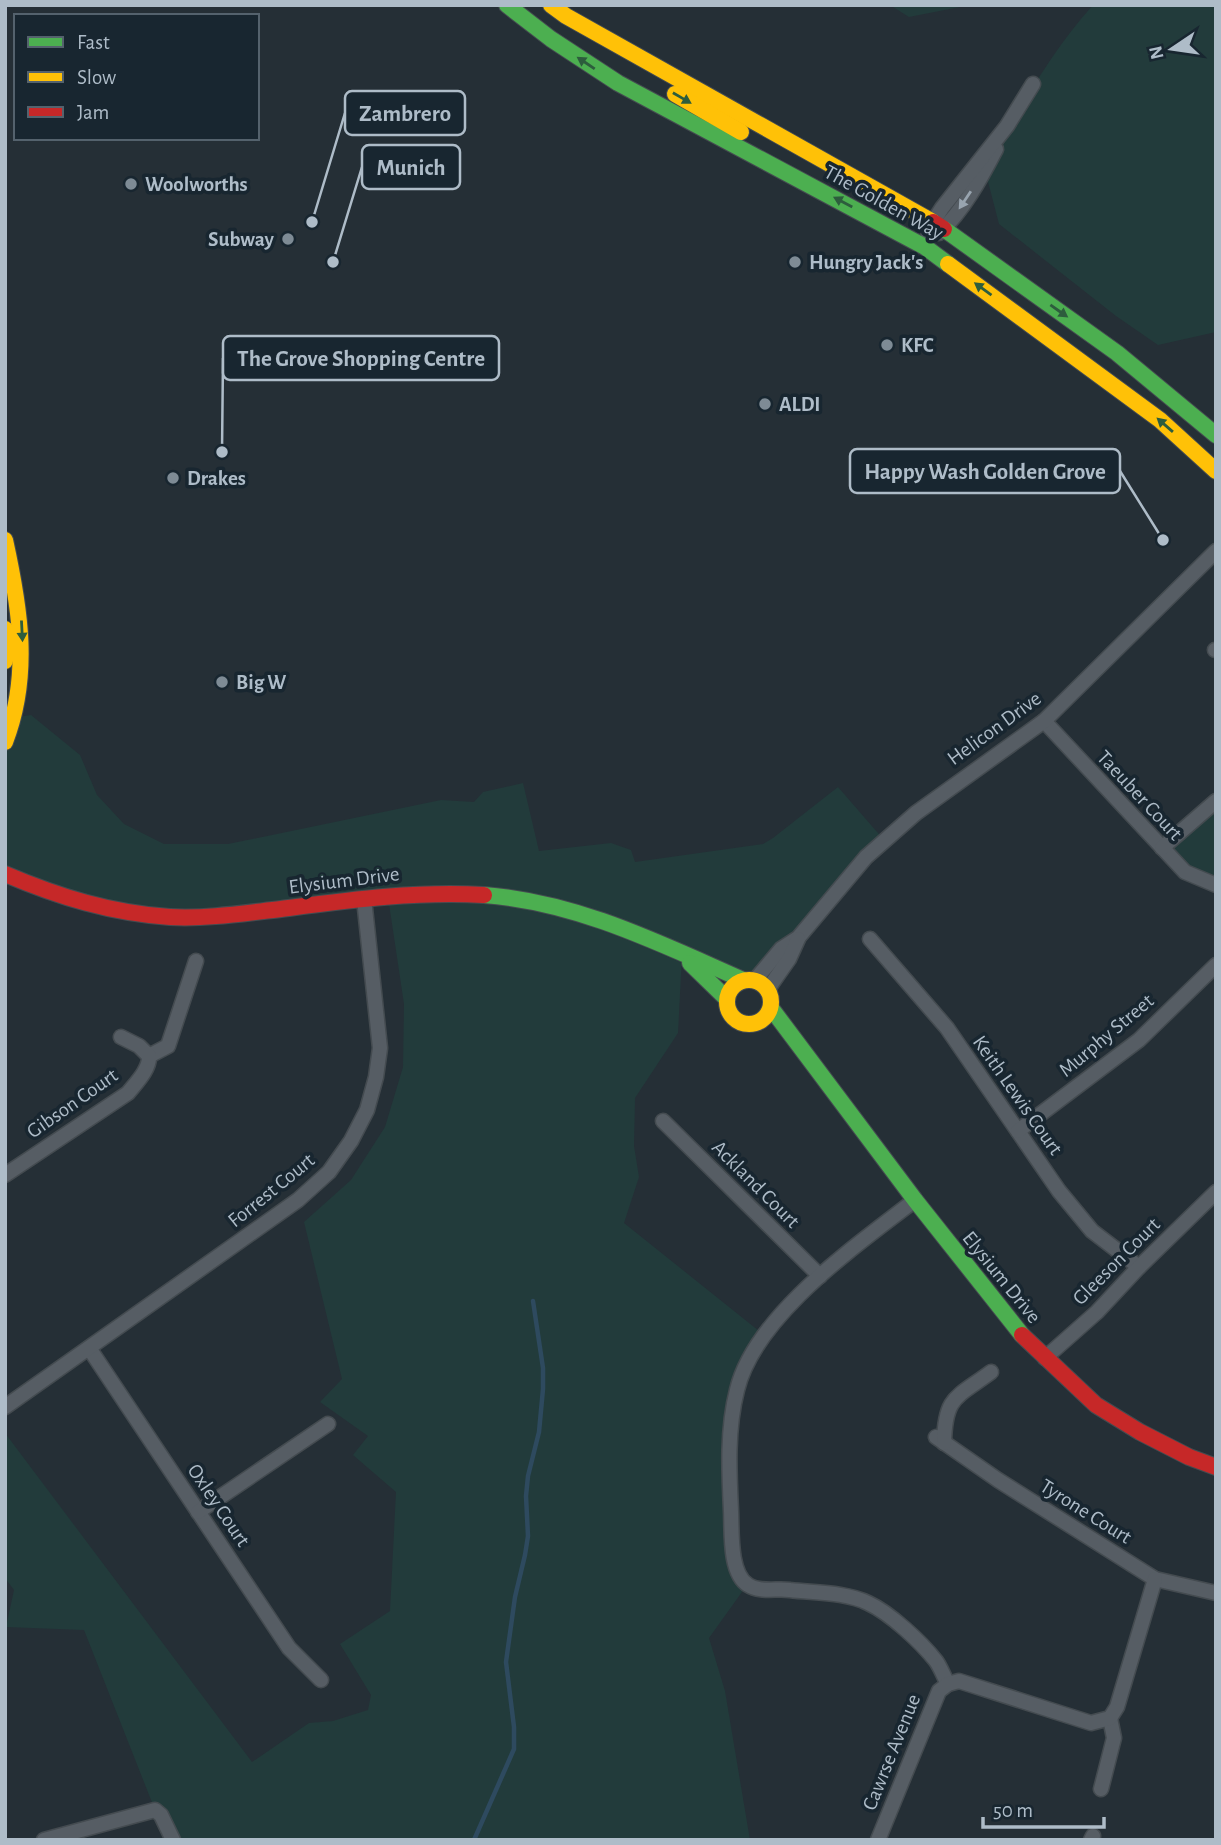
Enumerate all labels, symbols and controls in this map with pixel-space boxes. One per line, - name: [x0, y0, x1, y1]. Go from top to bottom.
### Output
- legend: [14, 14, 259, 140]
- north arrow: [1137, 14, 1207, 84]
- text: Fast: [77, 32, 110, 53]
- text: N: [1146, 44, 1168, 61]
- one-way arrow: [577, 56, 595, 70]
- text: Slow: [77, 67, 116, 88]
- callout: Zambrero: [345, 91, 465, 135]
- one-way arrow: [672, 92, 691, 104]
- text: Jam: [77, 102, 109, 123]
- text: Zambrero: [359, 103, 451, 126]
- callout: Munich: [362, 145, 460, 189]
- text: Munich: [376, 157, 446, 180]
- street label: The Golden Way: [821, 161, 947, 244]
- place label: Woolworths: [145, 174, 248, 195]
- marker: Woolworths: [123, 176, 139, 192]
- one-way arrow: [959, 190, 972, 210]
- one-way arrow: [833, 197, 853, 208]
- place label: Subway: [208, 229, 275, 250]
- marker: Subway: [280, 231, 296, 247]
- place label: Hungry Jack's: [809, 252, 923, 273]
- marker: Hungry Jack's: [787, 254, 803, 270]
- one-way arrow: [974, 282, 992, 296]
- one-way arrow: [1050, 304, 1068, 318]
- place label: KFC: [901, 335, 934, 356]
- callout: The Grove Shopping Centre: [223, 336, 499, 380]
- marker: KFC: [879, 337, 895, 353]
- text: The Grove Shopping Centre: [237, 348, 485, 371]
- place label: ALDI: [779, 394, 821, 415]
- marker: ALDI: [757, 396, 773, 412]
- one-way arrow: [1156, 417, 1174, 433]
- callout: Happy Wash Golden Grove: [850, 449, 1120, 493]
- text: Happy Wash Golden Grove: [864, 461, 1106, 484]
- place label: Drakes: [187, 468, 246, 489]
- marker: Drakes: [165, 470, 181, 486]
- one-way arrow: [17, 621, 28, 643]
- place label: Big W: [236, 672, 286, 693]
- marker: Big W: [214, 674, 230, 690]
- street label: Helicon Drive: [944, 688, 1045, 769]
- street label: Taeuber Court: [1093, 746, 1187, 845]
- street label: Elysium Drive: [287, 863, 401, 898]
- street label: Murphy Street: [1055, 990, 1158, 1081]
- street label: Keith Lewis Court: [969, 1032, 1067, 1159]
- street label: Gibson Court: [23, 1064, 122, 1142]
- street label: Ackland Court: [708, 1137, 804, 1232]
- street label: Forrest Court: [224, 1149, 319, 1231]
- street label: Gleeson Court: [1069, 1213, 1164, 1309]
- street label: Elysium Drive: [958, 1227, 1045, 1327]
- street label: Oxley Court: [183, 1460, 254, 1551]
- street label: Tyrone Court: [1036, 1475, 1135, 1548]
- street label: Cawrse Avenue: [859, 1691, 924, 1813]
- scale bar: [983, 1786, 1104, 1830]
- text: 50 m: [993, 1800, 1033, 1821]

